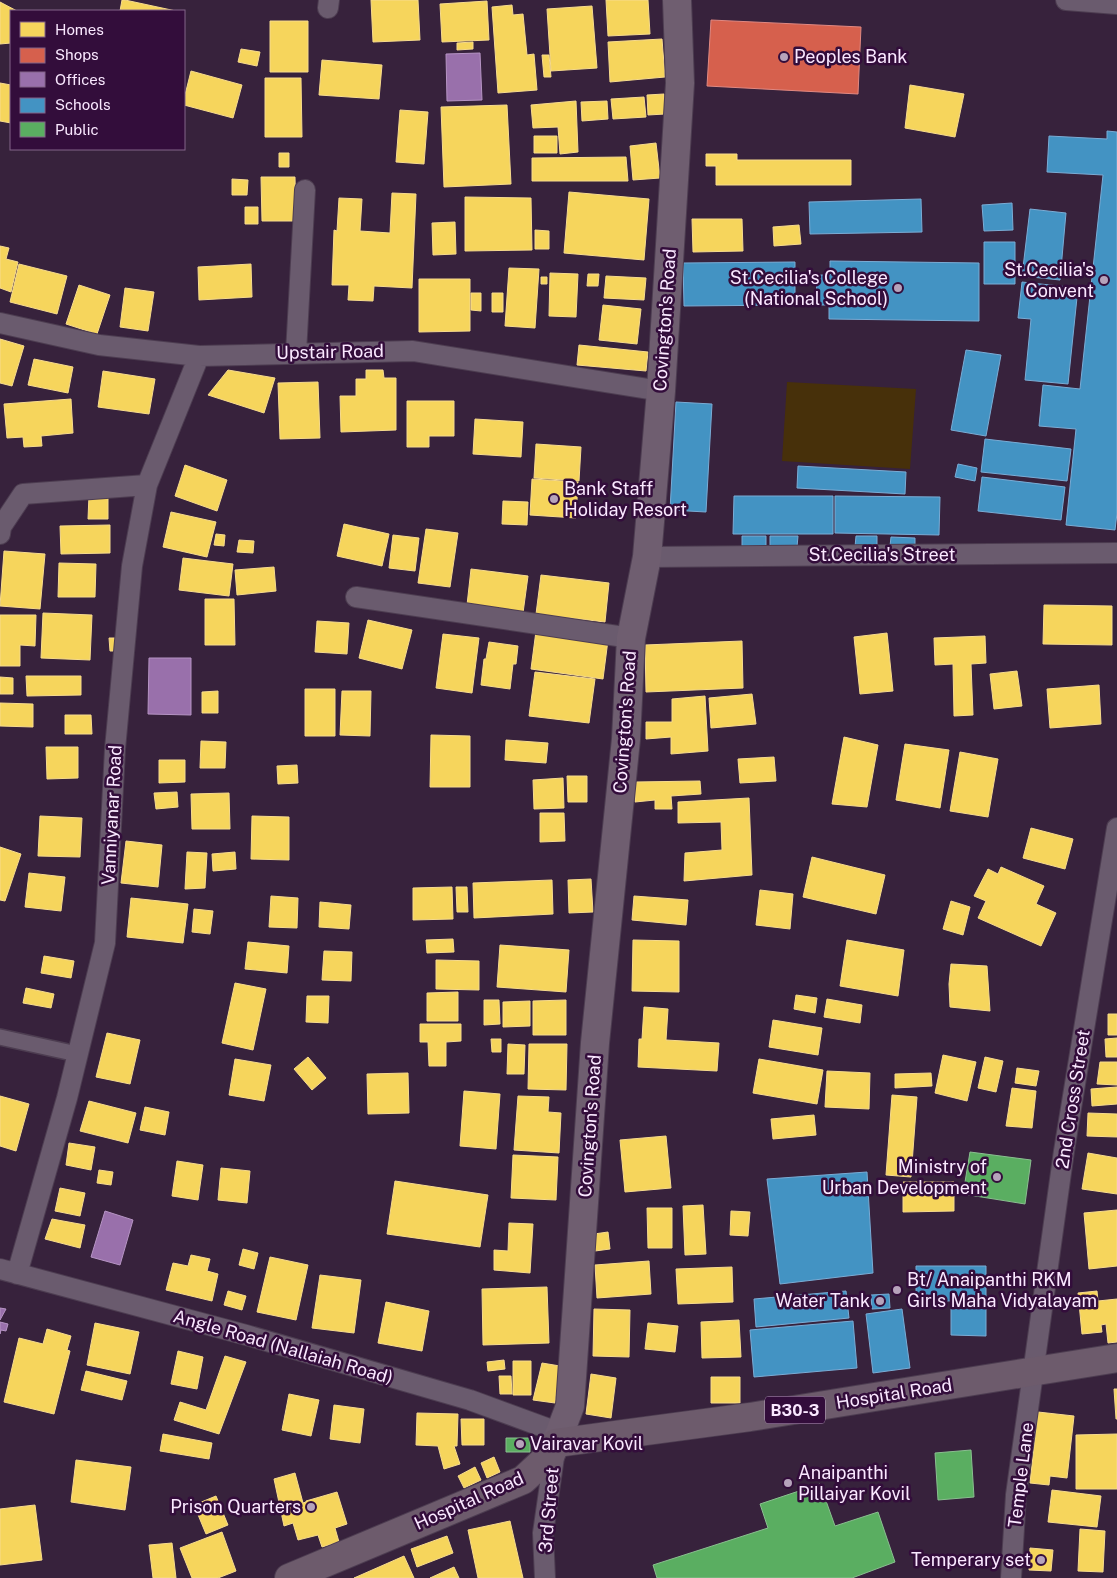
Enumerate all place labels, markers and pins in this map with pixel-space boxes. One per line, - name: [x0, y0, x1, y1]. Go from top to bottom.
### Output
- place label: Peoples Bank: [794, 46, 907, 67]
- marker: Peoples Bank: [778, 51, 790, 63]
- place label: St.Cecilia's Convent: [1004, 259, 1094, 301]
- place label: St.Cecilia's College (National School): [730, 267, 888, 309]
- marker: St.Cecilia's Convent: [1098, 274, 1110, 286]
- marker: St.Cecilia's College (National School): [892, 282, 904, 294]
- place label: Bank Staff Holiday Resort: [564, 478, 687, 520]
- marker: Bank Staff Holiday Resort: [548, 493, 560, 505]
- place label: Ministry of Urban Development: [822, 1156, 987, 1198]
- marker: Ministry of Urban Development: [991, 1171, 1003, 1183]
- place label: Bt/ Anaipanthi RKM Girls Maha Vidyalayam: [907, 1269, 1097, 1311]
- marker: Bt/ Anaipanthi RKM Girls Maha Vidyalayam: [891, 1284, 903, 1296]
- place label: Water Tank: [776, 1290, 870, 1311]
- marker: Water Tank: [874, 1295, 886, 1307]
- place label: Vairavar Kovil: [530, 1433, 643, 1454]
- marker: Vairavar Kovil: [514, 1438, 526, 1450]
- place label: Anaipanthi Pillaiyar Kovil: [798, 1462, 911, 1504]
- marker: Anaipanthi Pillaiyar Kovil: [782, 1477, 794, 1489]
- place label: Prison Quarters: [170, 1496, 301, 1517]
- marker: Prison Quarters: [305, 1501, 317, 1513]
- place label: Temperary set: [911, 1549, 1031, 1570]
- marker: Temperary set: [1035, 1554, 1047, 1566]

